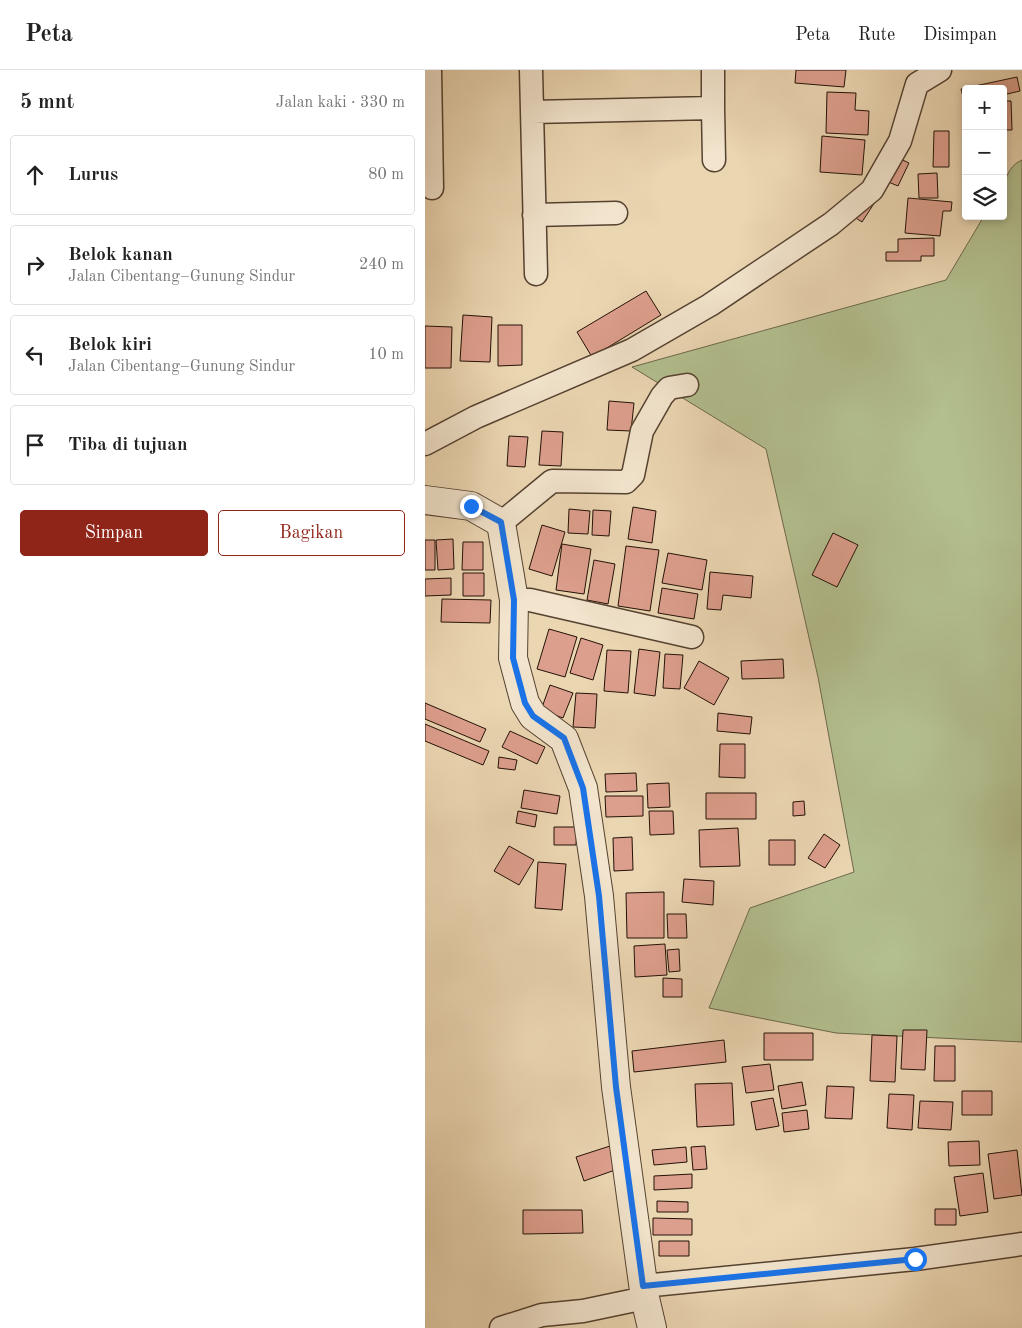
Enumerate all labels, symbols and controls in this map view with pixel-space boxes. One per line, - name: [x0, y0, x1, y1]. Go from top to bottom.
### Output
- text: Peta: [25, 23, 73, 47]
- text: Peta: [795, 26, 830, 44]
- text: Rute: [858, 26, 895, 44]
- text: Disimpan: [923, 26, 997, 44]
- map controls: [962, 85, 1007, 220]
- button: +: [962, 85, 1007, 130]
- text: 5 mnt: [20, 92, 74, 113]
- text: Jalan kaki · 330 m: [276, 95, 405, 111]
- button: −: [962, 130, 1007, 175]
- icon: ahead: [21, 161, 49, 189]
- text: Lurus: [68, 166, 118, 185]
- text: 80 m: [368, 167, 404, 183]
- button: layers: [962, 175, 1007, 220]
- text: Belok kanan: [68, 246, 173, 265]
- icon: right: [21, 251, 49, 279]
- text: 240 m: [359, 257, 404, 273]
- text: Jalan Cibentang–Gunung Sindur: [68, 269, 295, 285]
- text: Belok kiri: [68, 336, 152, 355]
- icon: left: [21, 341, 49, 369]
- text: 10 m: [368, 347, 404, 363]
- text: Jalan Cibentang–Gunung Sindur: [68, 359, 295, 375]
- icon: arrive: [21, 431, 49, 459]
- text: Tiba di tujuan: [68, 436, 188, 455]
- route end: [460, 495, 483, 518]
- button: Simpan: [20, 510, 208, 556]
- button: Bagikan: [218, 510, 405, 556]
- route start: [904, 1248, 927, 1271]

